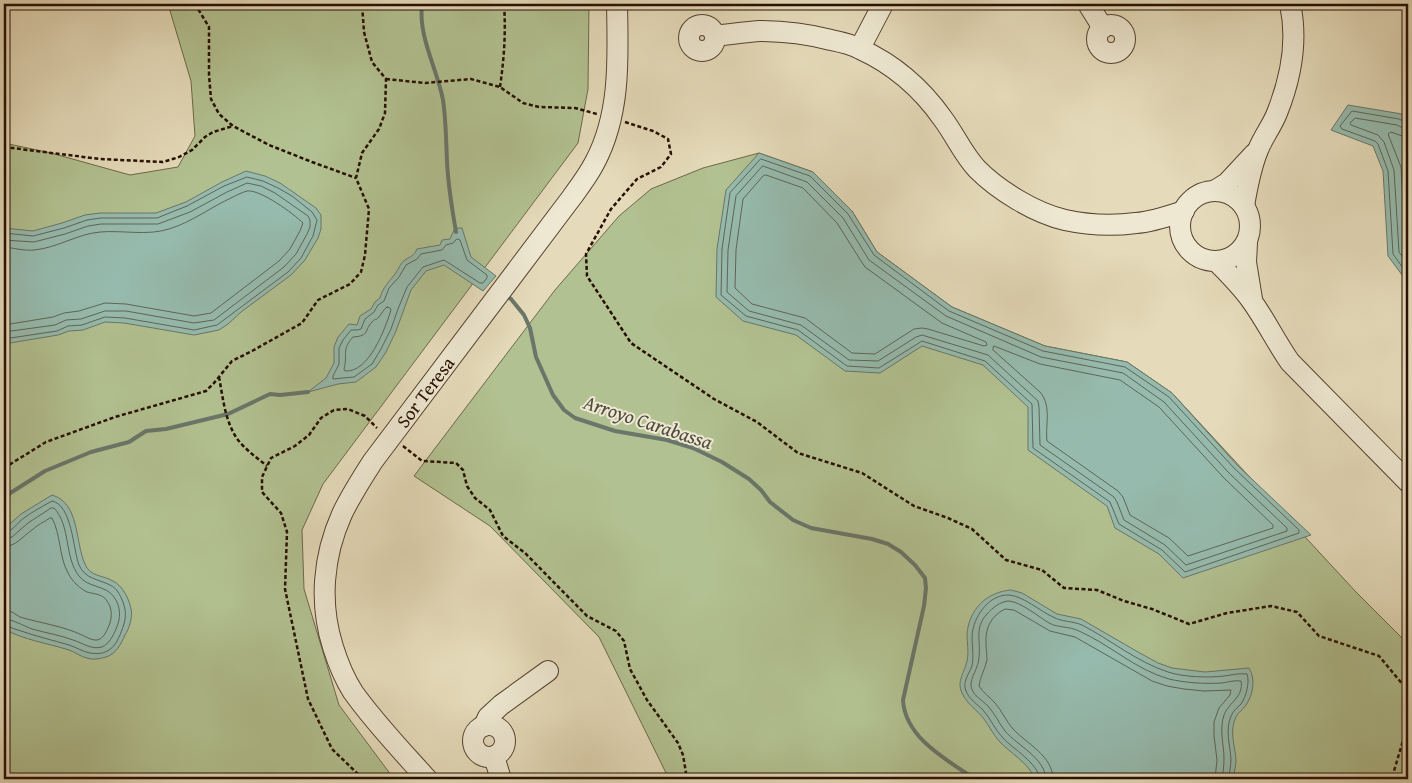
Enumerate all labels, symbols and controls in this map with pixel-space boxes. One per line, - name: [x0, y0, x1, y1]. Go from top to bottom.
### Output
- street label: Sor Teresa: [389, 351, 461, 433]
- water label: Arroyo Carabassa: [579, 387, 717, 456]

